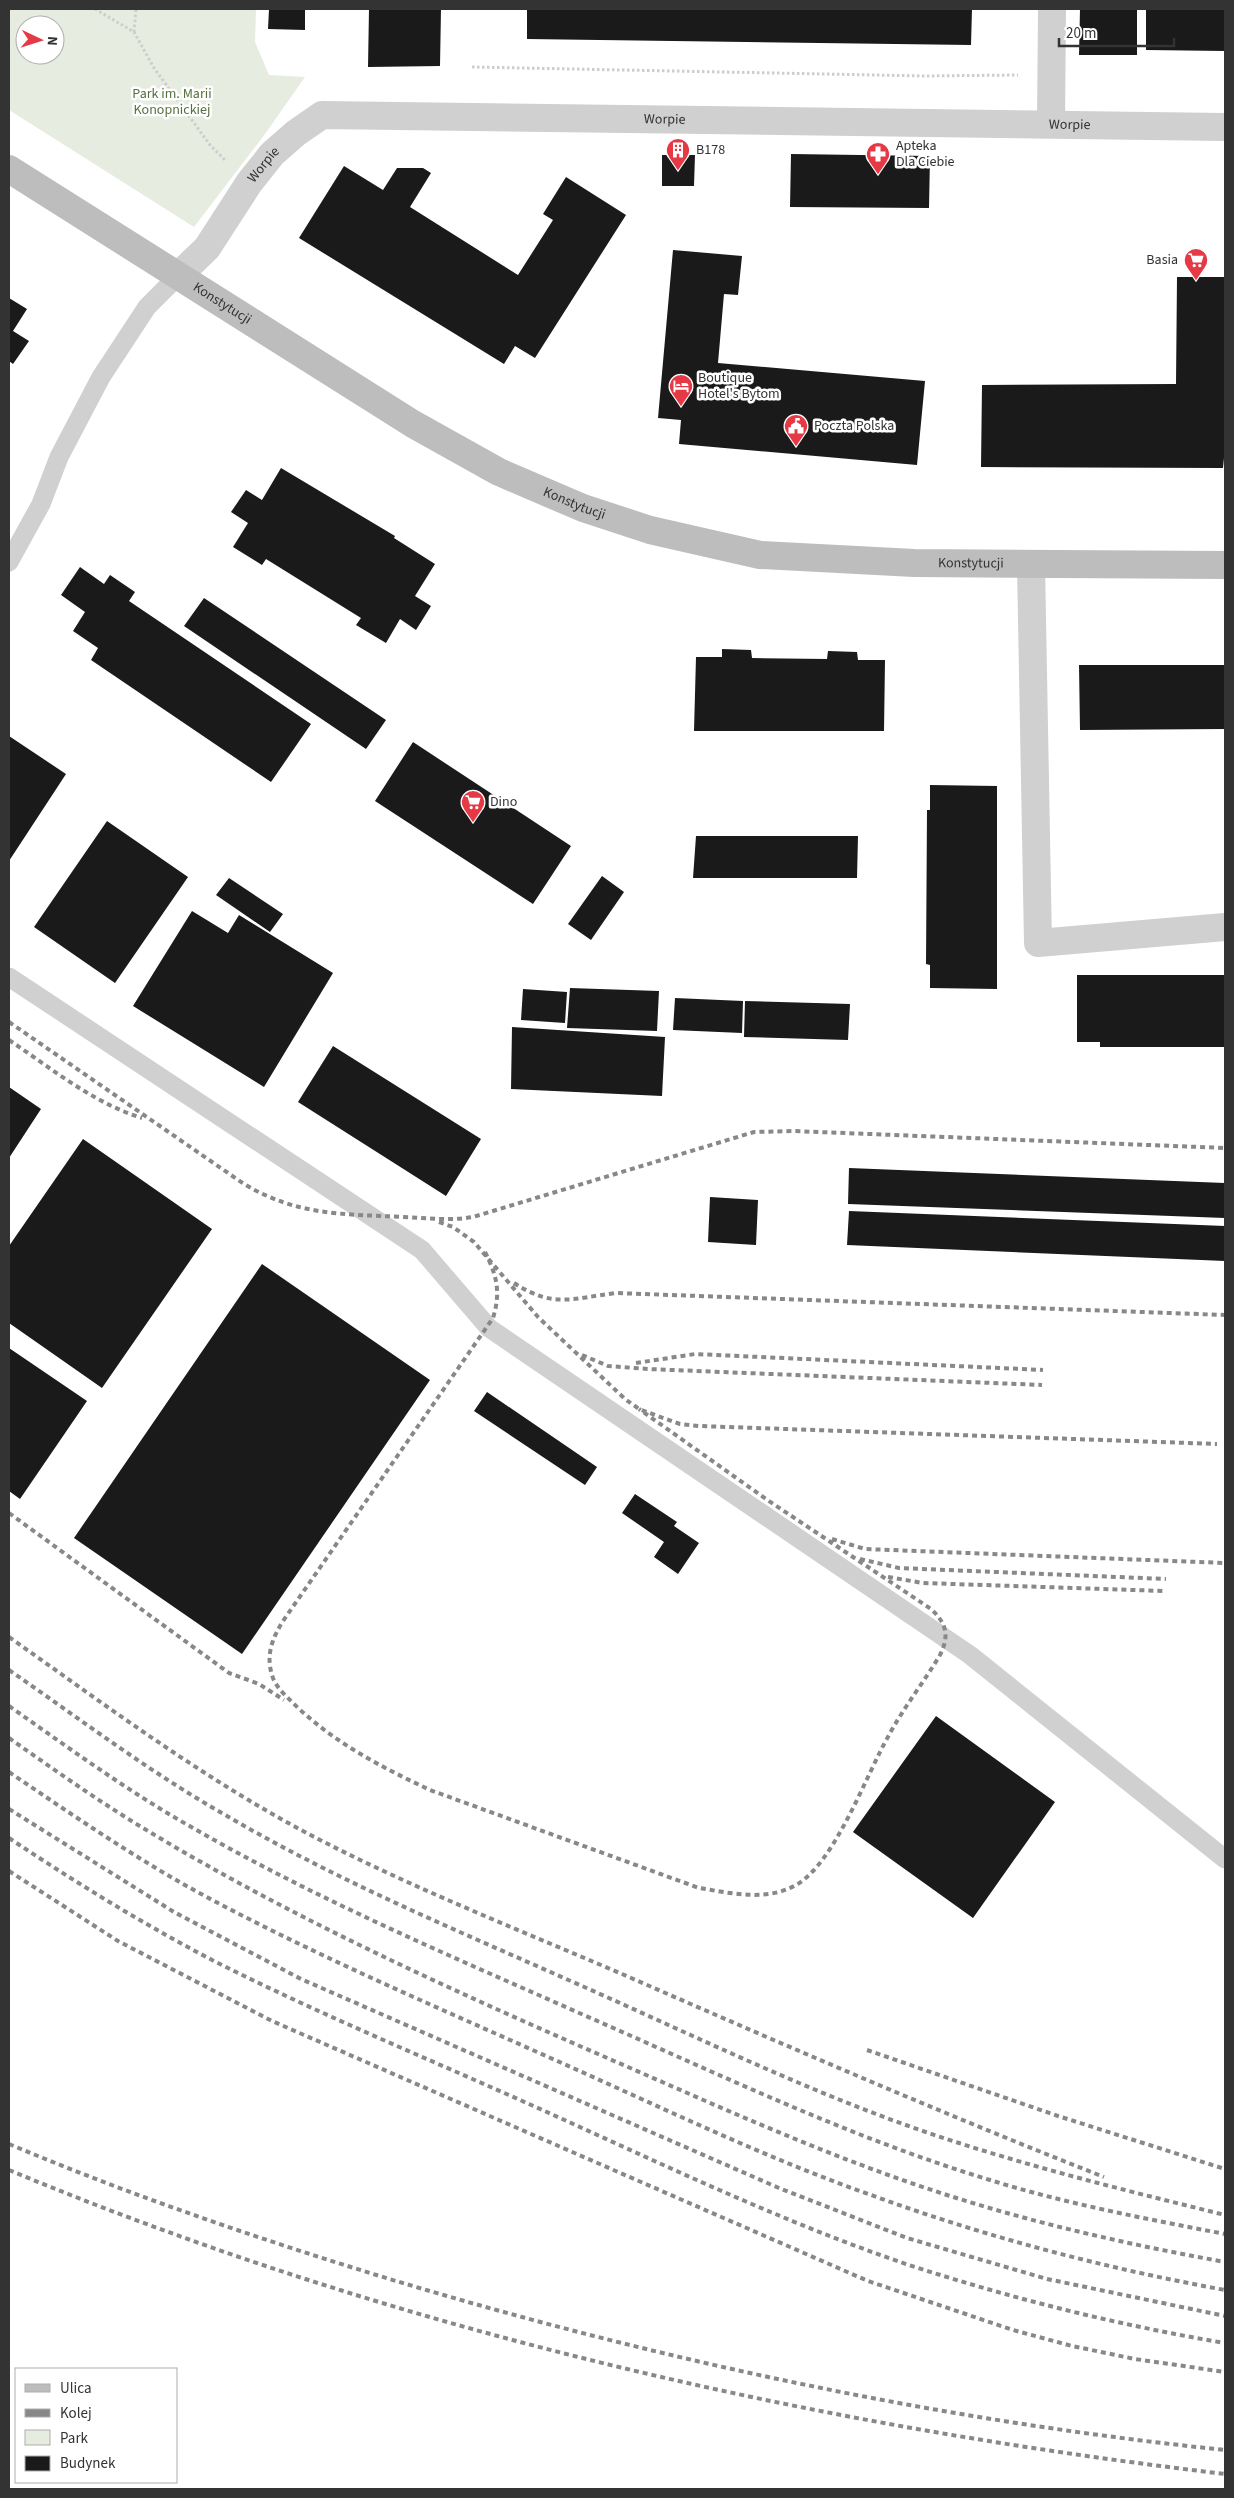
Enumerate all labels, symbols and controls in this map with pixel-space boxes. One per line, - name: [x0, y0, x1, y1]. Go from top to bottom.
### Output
- north arrow: [15, 15, 65, 65]
- scale bar: [1059, 15, 1174, 47]
- text: 20 m: [1066, 23, 1096, 44]
- text: N: [42, 35, 62, 46]
- park label: Park im. Marii Konopnickiej: [132, 84, 212, 120]
- street label: Worpie: [644, 109, 686, 130]
- street label: Worpie: [1049, 115, 1091, 135]
- place label: Apteka Dla Ciebie: [896, 136, 955, 172]
- building icon: B178: [665, 137, 691, 171]
- place label: B178: [696, 140, 725, 160]
- pharmacy icon: Apteka Dla Ciebie: [865, 141, 891, 175]
- street label: Worpie: [243, 142, 284, 187]
- supermarket icon: Basia: [1183, 247, 1209, 281]
- place label: Basia: [1146, 250, 1178, 270]
- street label: Konstytucji: [189, 277, 255, 330]
- place label: Boutique Hotel's Bytom: [698, 368, 780, 404]
- hotel icon: Boutique Hotel's Bytom: [668, 373, 694, 407]
- public building icon: Poczta Polska: [783, 413, 809, 447]
- place label: Poczta Polska: [814, 416, 894, 436]
- street label: Konstytucji: [540, 482, 608, 525]
- street label: Konstytucji: [938, 553, 1004, 574]
- supermarket icon: Dino: [460, 789, 486, 823]
- place label: Dino: [490, 792, 517, 812]
- legend: [15, 2368, 178, 2483]
- text: Ulica: [60, 2378, 91, 2399]
- text: Kolej: [60, 2403, 92, 2424]
- text: Park: [60, 2428, 89, 2449]
- text: Budynek: [60, 2453, 116, 2474]

